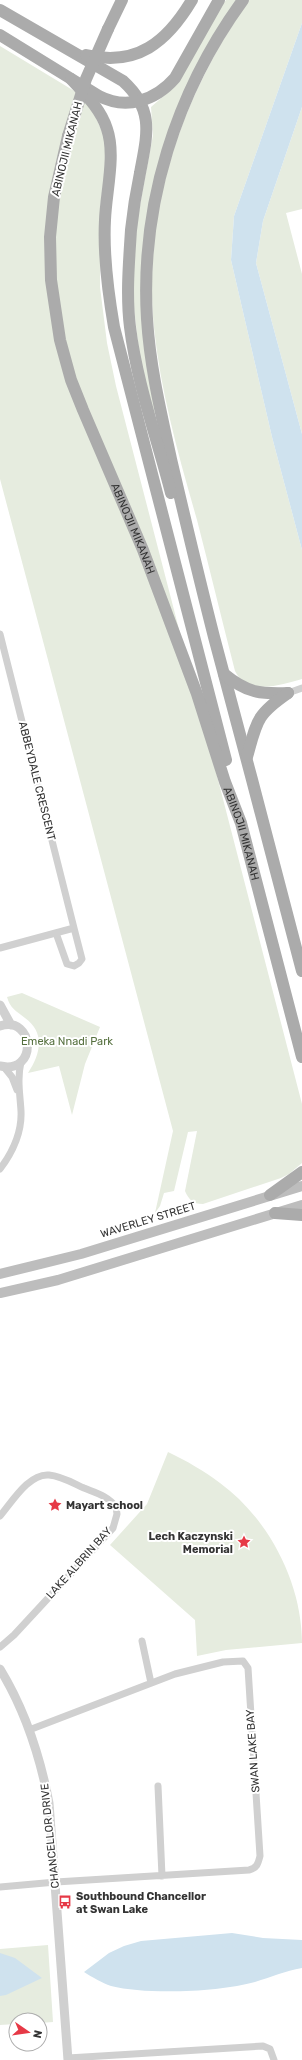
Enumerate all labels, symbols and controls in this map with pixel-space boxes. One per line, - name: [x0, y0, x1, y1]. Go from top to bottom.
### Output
- street label: ABINOJII MIKANAH: [49, 100, 85, 198]
- street label: ABINOJII MIKANAH: [109, 481, 158, 576]
- street label: ABBEYDALE CRESCENT: [16, 720, 58, 842]
- street label: ABINOJII MIKANAH: [221, 785, 262, 882]
- park label: Emeka Nnadi Park: [21, 1035, 113, 1048]
- street label: WAVERLEY STREET: [99, 1199, 198, 1241]
- place icon: Mayart school: [47, 1497, 63, 1513]
- place label: Mayart school: [66, 1499, 143, 1512]
- street label: LAKE ALBRIN BAY: [43, 1525, 115, 1601]
- place label: Lech Kaczynski Memorial: [148, 1530, 233, 1556]
- place icon: Lech Kaczynski Memorial: [236, 1534, 252, 1550]
- street label: SWAN LAKE BAY: [244, 1709, 262, 1793]
- street label: CHANCELLOR DRIVE: [38, 1783, 62, 1889]
- place label: Southbound Chancellor at Swan Lake: [76, 1890, 206, 1916]
- bus stop icon: Southbound Chancellor at Swan Lake: [57, 1894, 73, 1910]
- north arrow: [8, 2012, 48, 2052]
- text: N: [30, 2029, 44, 2040]

